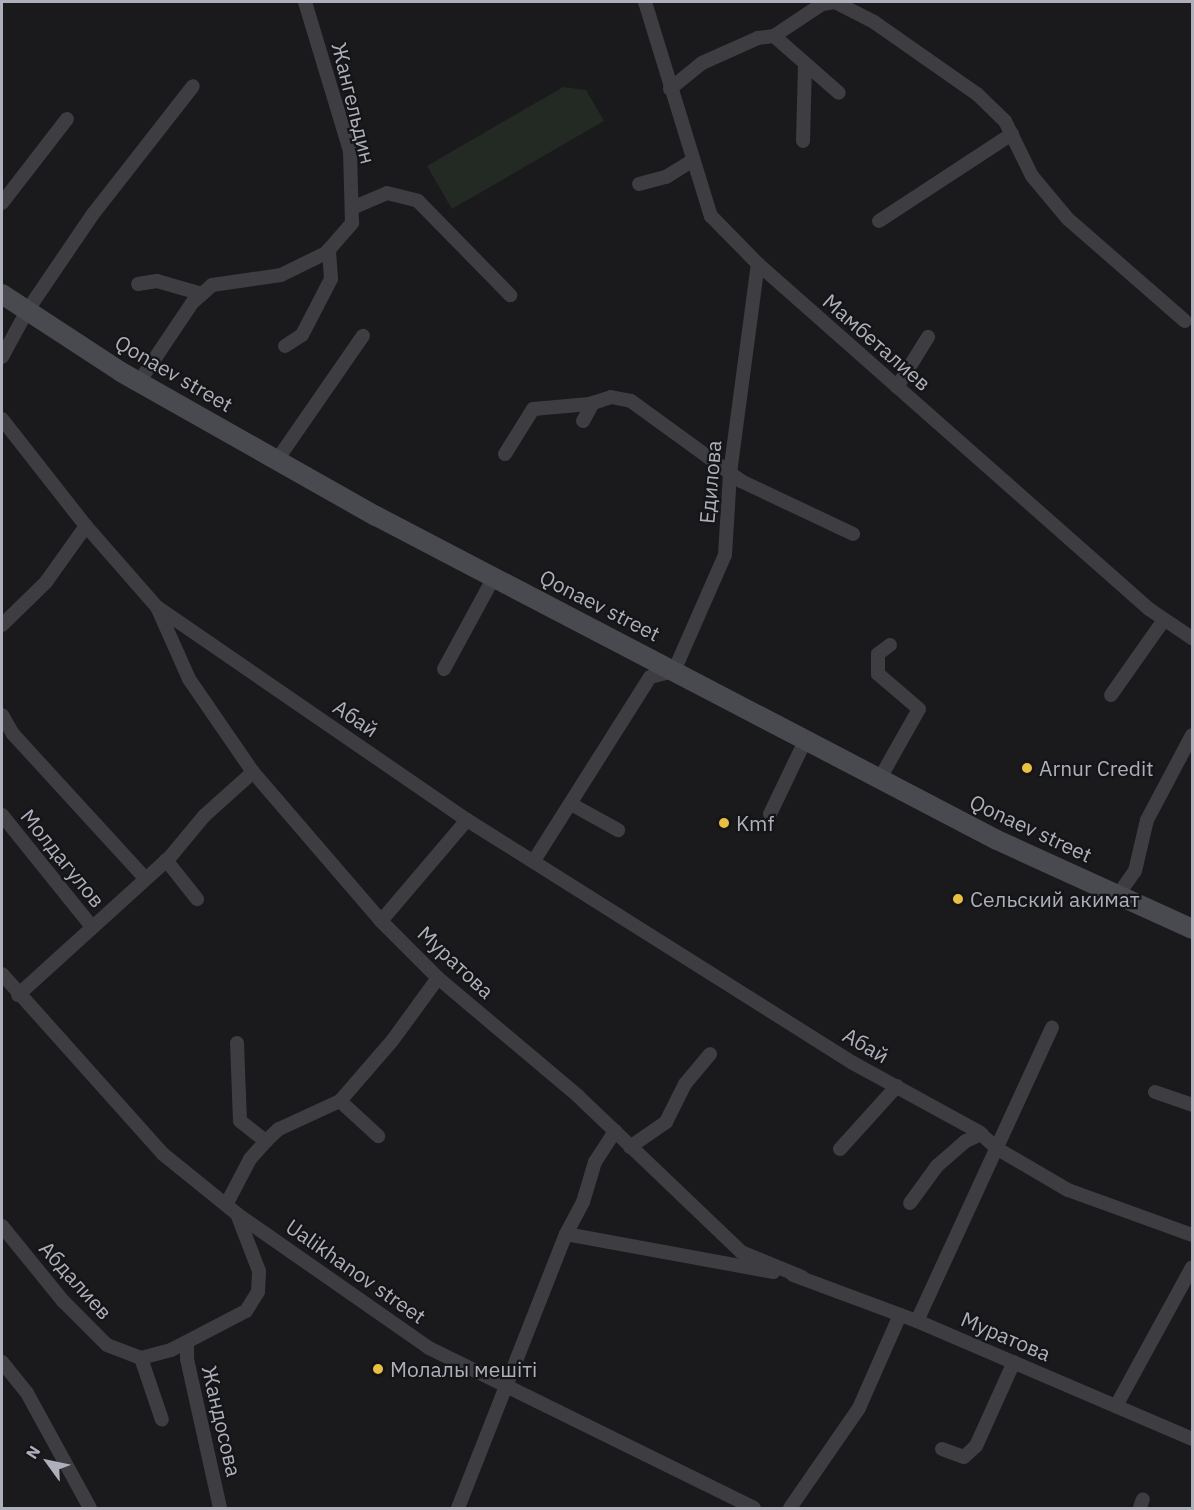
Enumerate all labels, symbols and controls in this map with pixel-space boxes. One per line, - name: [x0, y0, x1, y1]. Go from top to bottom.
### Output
- street label: Жангельдин: [327, 40, 381, 166]
- street label: Мамбеталиев: [818, 288, 936, 396]
- street label: Qonaev street: [111, 329, 237, 417]
- street label: Едилова: [694, 439, 726, 525]
- street label: Qonaev street: [536, 564, 664, 646]
- street label: Абай: [329, 694, 383, 742]
- place label: Arnur Credit: [1039, 755, 1154, 781]
- marker: Arnur Credit: [1020, 761, 1034, 775]
- street label: Qonaev street: [966, 789, 1096, 867]
- street label: Молдагулов: [16, 804, 110, 912]
- place label: Kmf: [736, 810, 774, 836]
- marker: Kmf: [717, 816, 731, 830]
- place label: Сельский акимат: [970, 886, 1140, 912]
- marker: Сельский акимат: [951, 892, 965, 906]
- street label: Муратова: [413, 920, 499, 1004]
- street label: Абай: [839, 1022, 893, 1068]
- street label: Ualikhanov street: [281, 1213, 431, 1329]
- street label: Абдалиев: [34, 1236, 118, 1324]
- street label: Муратова: [957, 1306, 1055, 1366]
- place label: Молалы мешіті: [390, 1356, 537, 1382]
- marker: Молалы мешіті: [371, 1362, 385, 1376]
- street label: Жандосова: [197, 1363, 247, 1479]
- north arrow: [18, 1432, 78, 1492]
- text: N: [21, 1442, 44, 1463]

